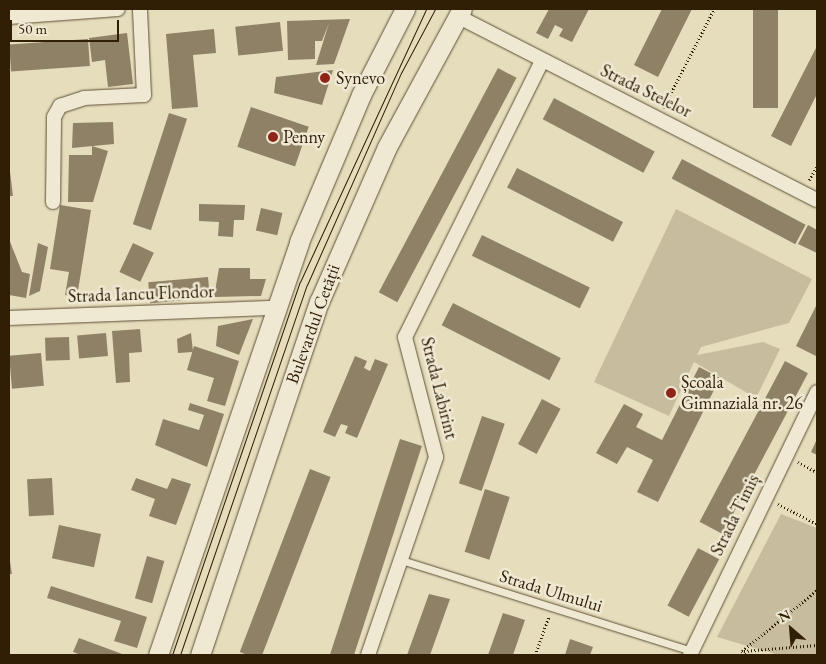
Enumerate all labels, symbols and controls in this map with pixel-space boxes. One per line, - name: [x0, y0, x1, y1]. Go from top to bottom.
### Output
- scale bar: [12, 10, 121, 42]
- text: 50 m: [18, 19, 47, 38]
- street label: Strada Stelelor: [597, 60, 695, 122]
- place label: Synevo: [336, 67, 385, 89]
- marker: Synevo: [318, 71, 332, 85]
- place label: Penny: [283, 126, 325, 148]
- marker: Penny: [267, 131, 279, 143]
- street label: Bulevardul Cetății: [281, 261, 345, 387]
- street label: Strada Iancu Flondor: [68, 281, 214, 307]
- street label: Strada Labirint: [416, 335, 462, 441]
- place label: Școala Gimnazială nr. 26: [681, 372, 803, 414]
- marker: Școala Gimnazială nr. 26: [665, 387, 677, 399]
- street label: Strada Timiș: [706, 471, 764, 559]
- street label: Strada Ulmului: [497, 565, 605, 617]
- north arrow: [766, 604, 816, 654]
- text: N: [775, 605, 793, 626]

